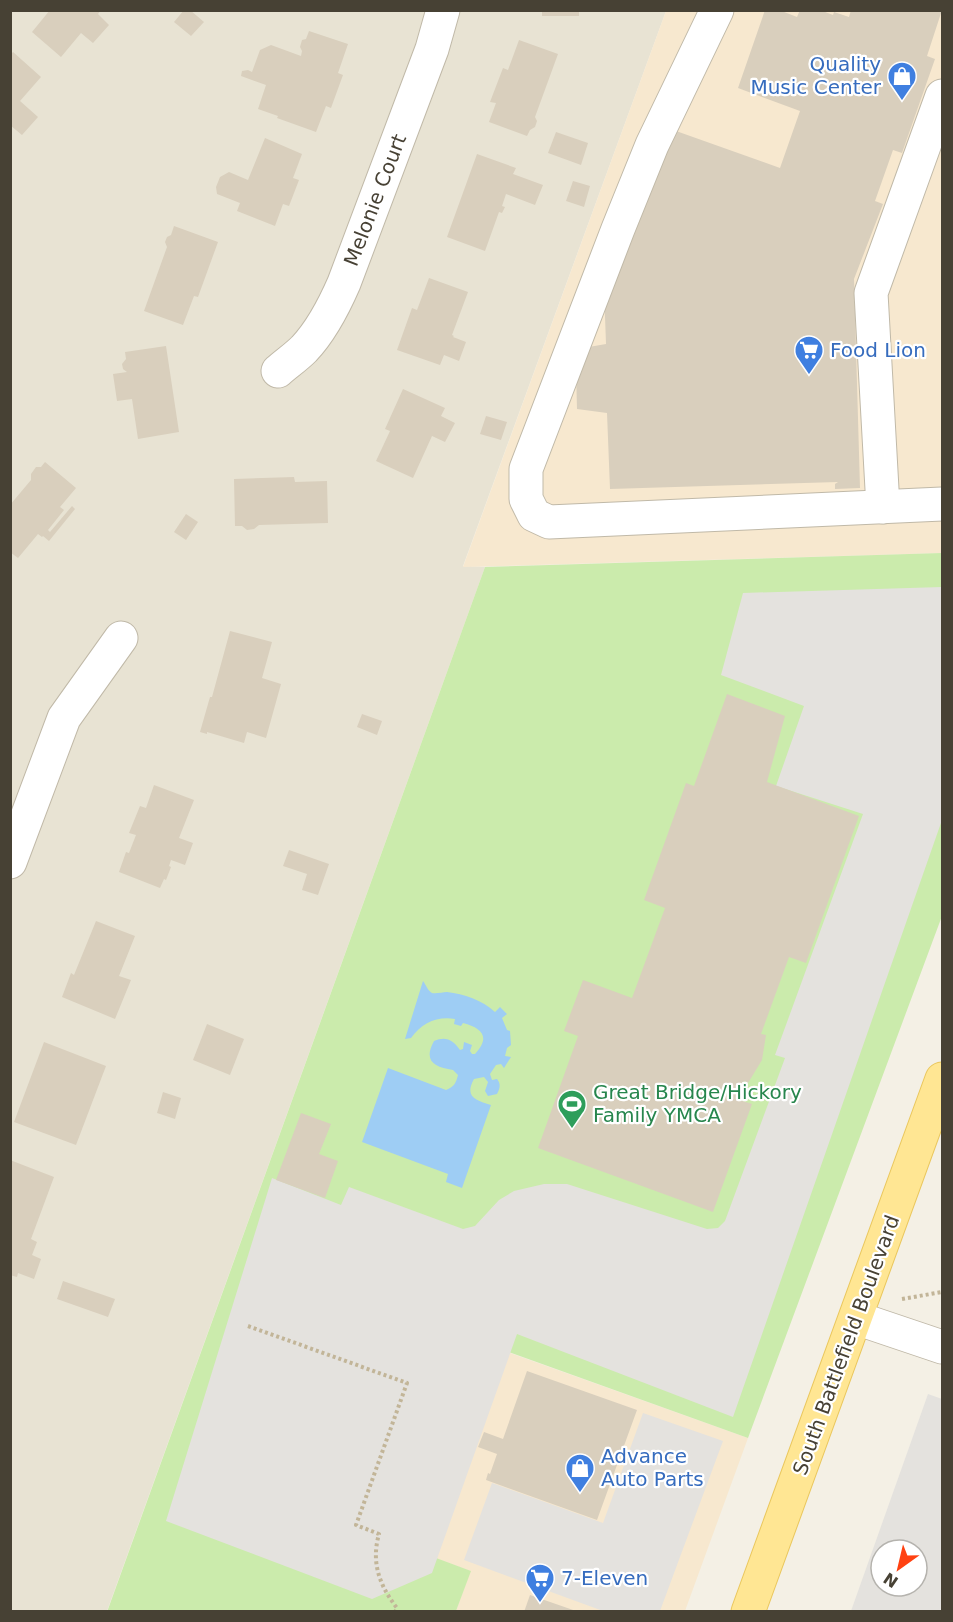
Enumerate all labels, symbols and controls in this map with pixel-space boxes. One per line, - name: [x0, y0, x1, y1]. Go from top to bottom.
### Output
- place label: Quality Music Center: [750, 52, 882, 99]
- shop icon: Quality Music Center: [886, 60, 918, 102]
- street label: Melonie Court: [339, 131, 411, 269]
- supermarket icon: Food Lion: [793, 334, 825, 376]
- place label: Food Lion: [830, 338, 926, 362]
- place label: Great Bridge/Hickory Family YMCA: [593, 1080, 802, 1127]
- sports icon: Great Bridge/Hickory Family YMCA: [556, 1088, 588, 1130]
- street label: South Battlefield Boulevard: [788, 1212, 904, 1478]
- place label: Advance Auto Parts: [601, 1444, 704, 1491]
- shop icon: Advance Auto Parts: [564, 1452, 596, 1494]
- north arrow: [869, 1538, 929, 1598]
- supermarket icon: 7-Eleven: [524, 1562, 556, 1604]
- place label: 7-Eleven: [561, 1566, 648, 1590]
- text: N: [880, 1568, 902, 1592]

